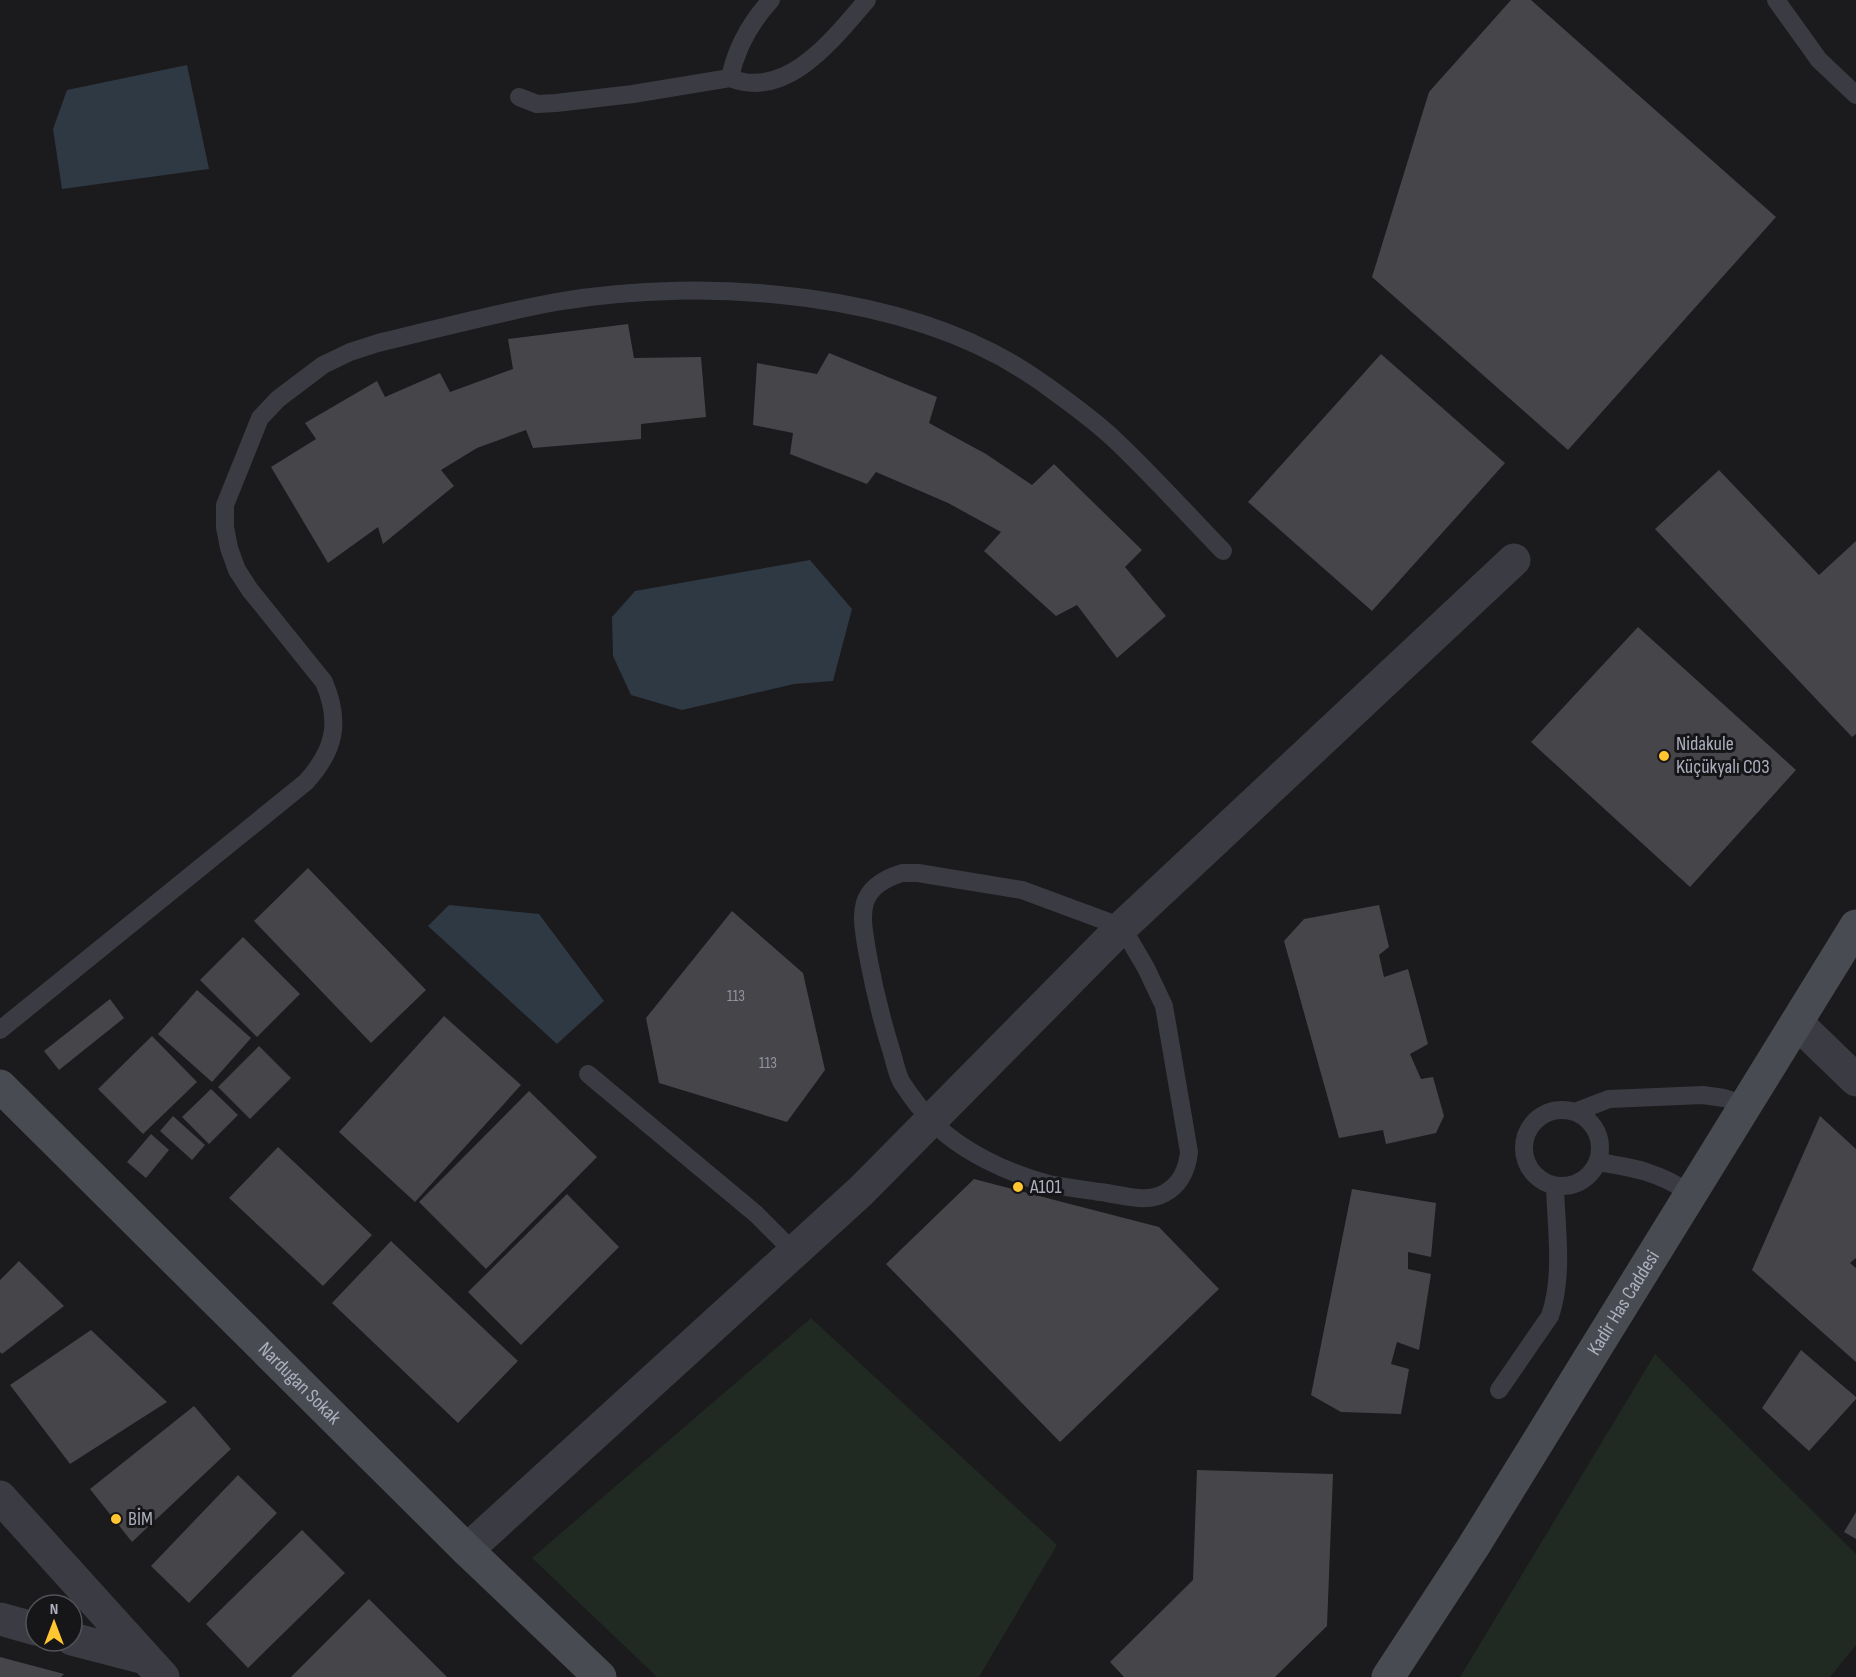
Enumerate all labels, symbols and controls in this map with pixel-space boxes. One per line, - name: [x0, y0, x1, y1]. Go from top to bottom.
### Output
- place label: Nidakule Küçükyalı C03: [1676, 732, 1770, 779]
- marker: Nidakule Küçükyalı C03: [1657, 749, 1671, 763]
- house number: 113: [727, 987, 745, 1006]
- house number: 113: [759, 1054, 777, 1073]
- place label: A101: [1029, 1175, 1061, 1199]
- marker: A101: [1011, 1180, 1025, 1194]
- street label: Kadir Has Caddesi: [1582, 1246, 1665, 1360]
- street label: Nardugan Sokak: [253, 1337, 346, 1430]
- place label: BİM: [128, 1507, 153, 1531]
- marker: BİM: [109, 1512, 123, 1526]
- north arrow: [24, 1593, 84, 1653]
- text: N: [50, 1600, 58, 1619]

